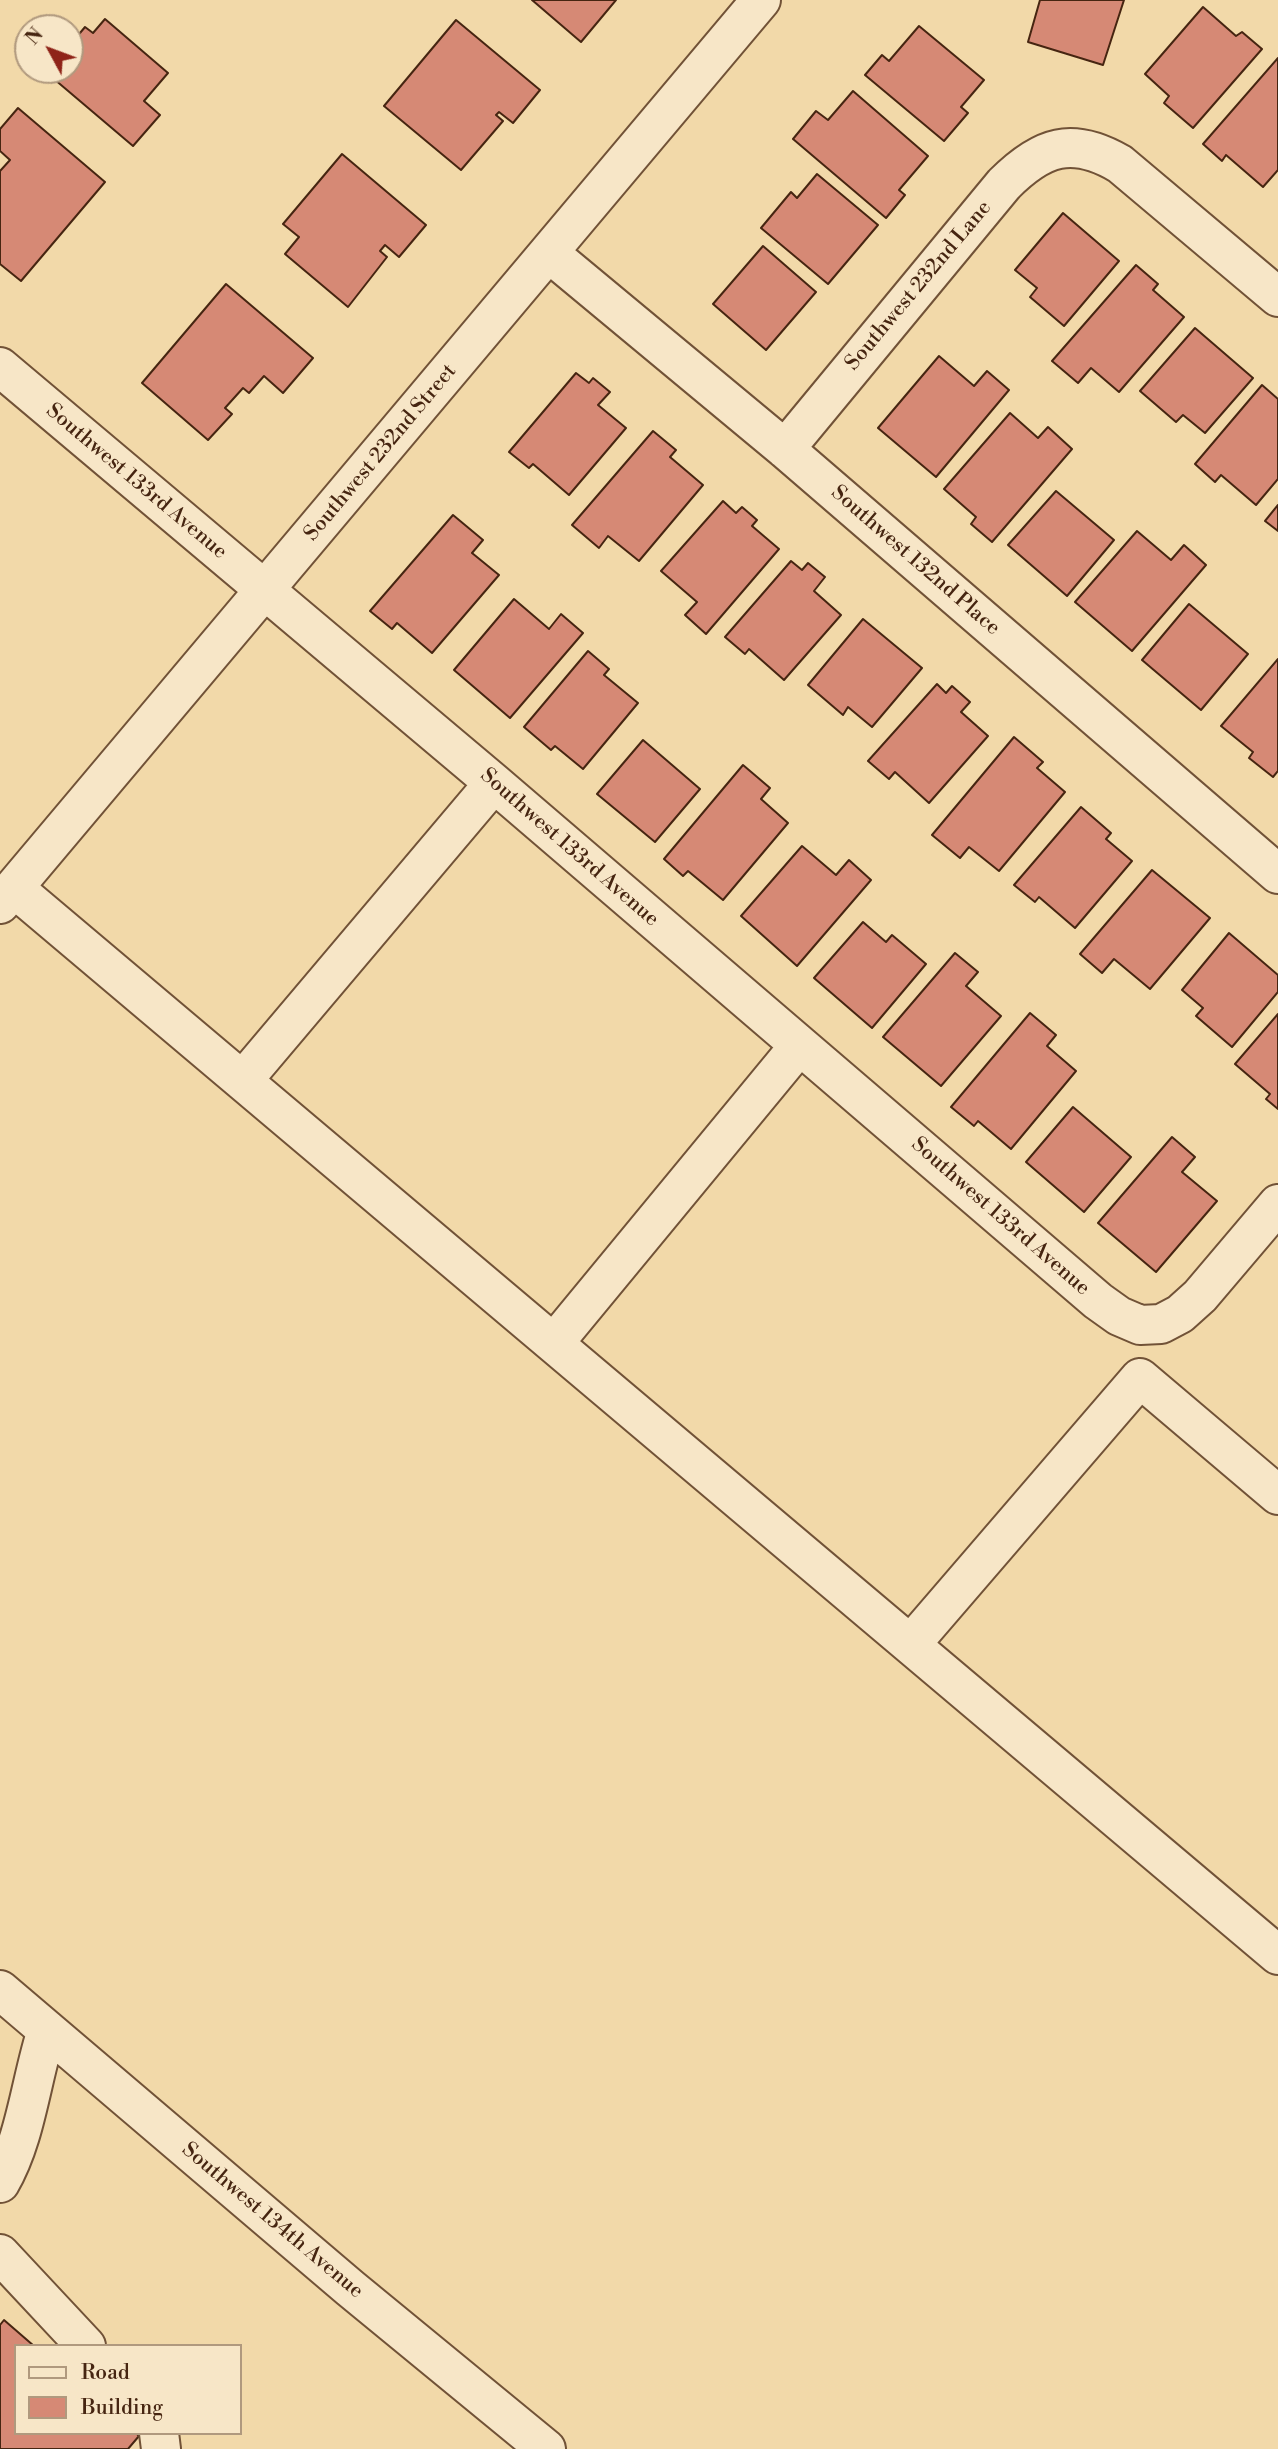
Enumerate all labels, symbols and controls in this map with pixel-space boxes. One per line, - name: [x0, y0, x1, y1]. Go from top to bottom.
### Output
- north arrow: [14, 14, 84, 84]
- text: N: [21, 23, 49, 50]
- street label: Southwest 232nd Lane: [841, 196, 997, 376]
- street label: Southwest 232nd Street: [300, 359, 462, 547]
- street label: Southwest 133rd Avenue: [40, 399, 232, 565]
- street label: Southwest 132nd Place: [825, 481, 1005, 641]
- street label: Southwest 133rd Avenue: [474, 764, 664, 932]
- street label: Southwest 133rd Avenue: [905, 1133, 1095, 1301]
- street label: Southwest 134th Avenue: [176, 2138, 368, 2304]
- legend: [14, 2344, 242, 2435]
- text: Road: [81, 2360, 130, 2386]
- text: Building: [81, 2395, 163, 2421]

